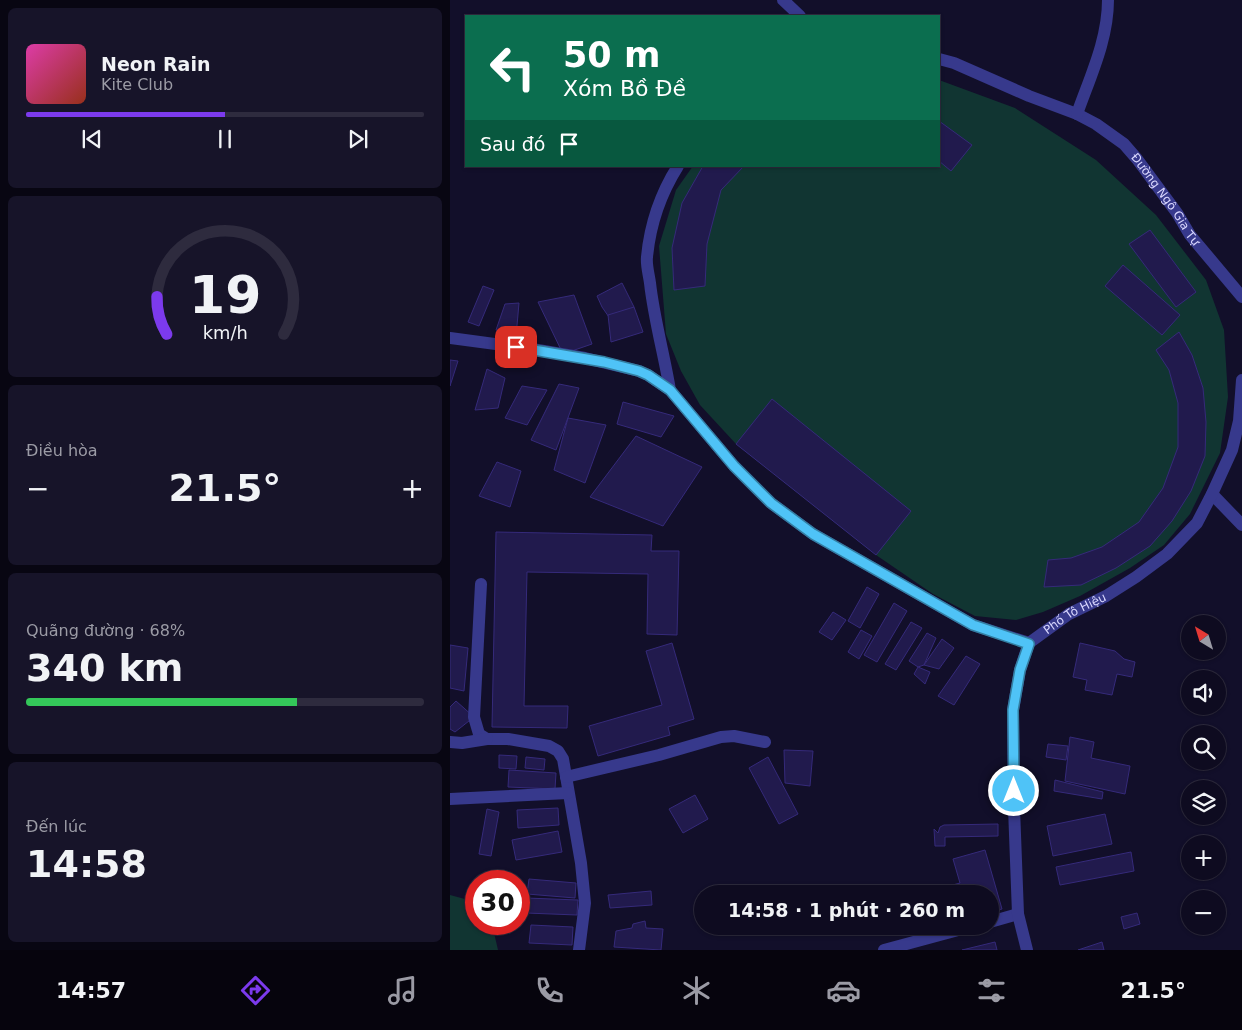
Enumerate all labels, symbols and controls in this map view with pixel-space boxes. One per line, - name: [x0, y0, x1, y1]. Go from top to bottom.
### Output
- icon: left: [480, 35, 545, 100]
- text: 50 m: [563, 35, 660, 75]
- text: Neon Rain: [101, 53, 210, 75]
- text: Kite Club: [101, 75, 173, 94]
- text: Xóm Bồ Đề: [563, 76, 686, 101]
- icon: previous: [78, 125, 106, 153]
- icon: pause: [211, 125, 239, 153]
- icon: next: [344, 125, 372, 153]
- icon: arrive: [555, 130, 583, 158]
- text: Sau đó: [480, 133, 545, 155]
- street label: Đường Ngô Gia Tự: [1128, 150, 1204, 250]
- text: 19: [189, 265, 261, 325]
- text: km/h: [202, 322, 248, 343]
- pin: [495, 326, 537, 368]
- icon: arrive: [502, 333, 530, 361]
- text: Điều hòa: [26, 441, 98, 460]
- text: 21.5°: [169, 466, 281, 510]
- text: −: [26, 472, 49, 505]
- text: +: [401, 472, 424, 505]
- street label: Phố Tô Hiệu: [1041, 590, 1108, 637]
- north arrow: [1181, 615, 1226, 660]
- map controls: [1181, 615, 1226, 935]
- text: Quãng đường · 68%: [26, 621, 185, 640]
- text: 340 km: [26, 646, 183, 690]
- button: sound: [1181, 670, 1226, 715]
- button: search: [1181, 725, 1226, 770]
- position arrow: [987, 764, 1039, 816]
- button: layers: [1181, 780, 1226, 825]
- text: Đến lúc: [26, 817, 87, 836]
- button: +: [1181, 835, 1226, 880]
- text: 14:58: [26, 842, 147, 886]
- speed limit sign: 30: [465, 870, 530, 935]
- button: −: [1181, 890, 1226, 935]
- text: 14:58 · 1 phút · 260 m: [728, 899, 965, 921]
- icon: directions: [238, 973, 273, 1008]
- icon: music: [385, 973, 420, 1008]
- icon: phone: [532, 973, 567, 1008]
- icon: climate: [679, 973, 714, 1008]
- icon: car: [826, 973, 861, 1008]
- icon: filters: [974, 973, 1009, 1008]
- text: 14:57: [56, 978, 126, 1003]
- text: 21.5°: [1121, 978, 1186, 1003]

